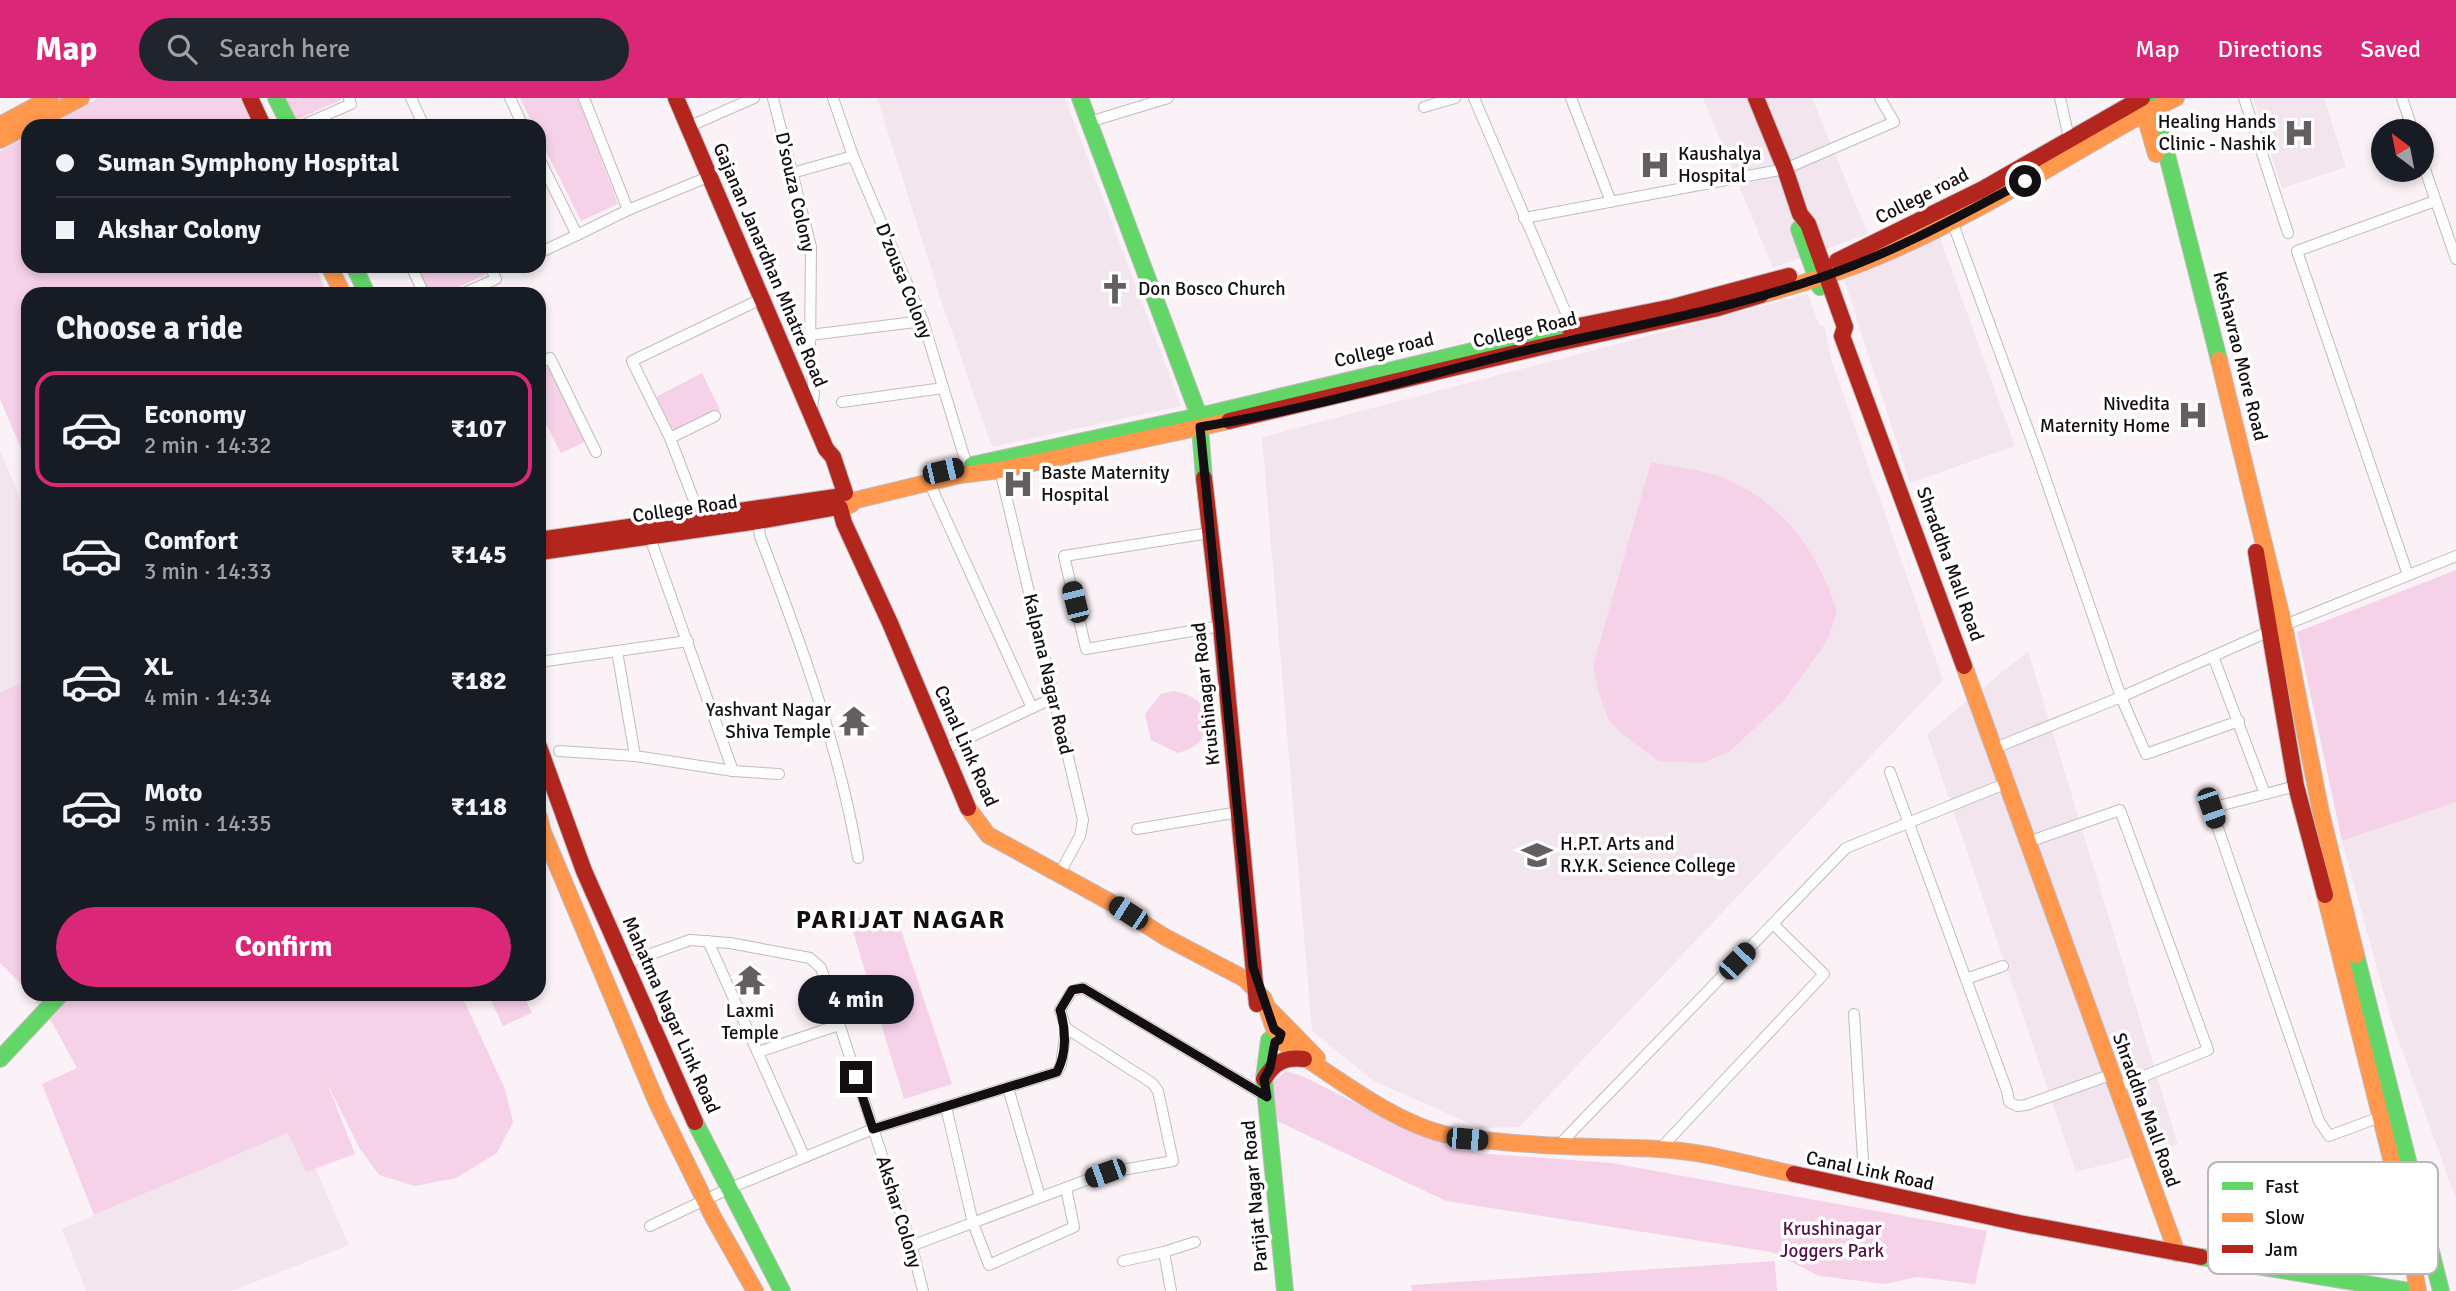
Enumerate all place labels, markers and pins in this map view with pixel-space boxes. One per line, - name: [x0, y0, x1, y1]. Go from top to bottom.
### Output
- place label: Healing Hands Clinic - Nashik: [2158, 110, 2276, 156]
- hospital icon: Healing Hands Clinic - Nashik: [2282, 116, 2316, 150]
- place label: Kaushalya Hospital: [1678, 142, 1761, 188]
- hospital icon: Kaushalya Hospital: [1638, 148, 1672, 182]
- church icon: Don Bosco Church: [1098, 272, 1132, 306]
- place label: Don Bosco Church: [1138, 277, 1285, 301]
- place label: Nivedita Maternity Home: [2040, 392, 2170, 438]
- hospital icon: Nivedita Maternity Home: [2176, 398, 2210, 432]
- place label: Baste Maternity Hospital: [1041, 461, 1170, 507]
- hospital icon: Baste Maternity Hospital: [1001, 467, 1035, 501]
- place label: Yashvant Nagar Shiva Temple: [706, 698, 831, 744]
- temple icon: Yashvant Nagar Shiva Temple: [837, 704, 871, 738]
- place label: H.P.T. Arts and R.Y.K. Science College: [1560, 832, 1736, 878]
- school or university icon: H.P.T. Arts and R.Y.K. Science College: [1520, 838, 1554, 872]
- temple icon: Laxmi Temple: [733, 963, 767, 997]
- place label: Laxmi Temple: [721, 999, 779, 1045]

